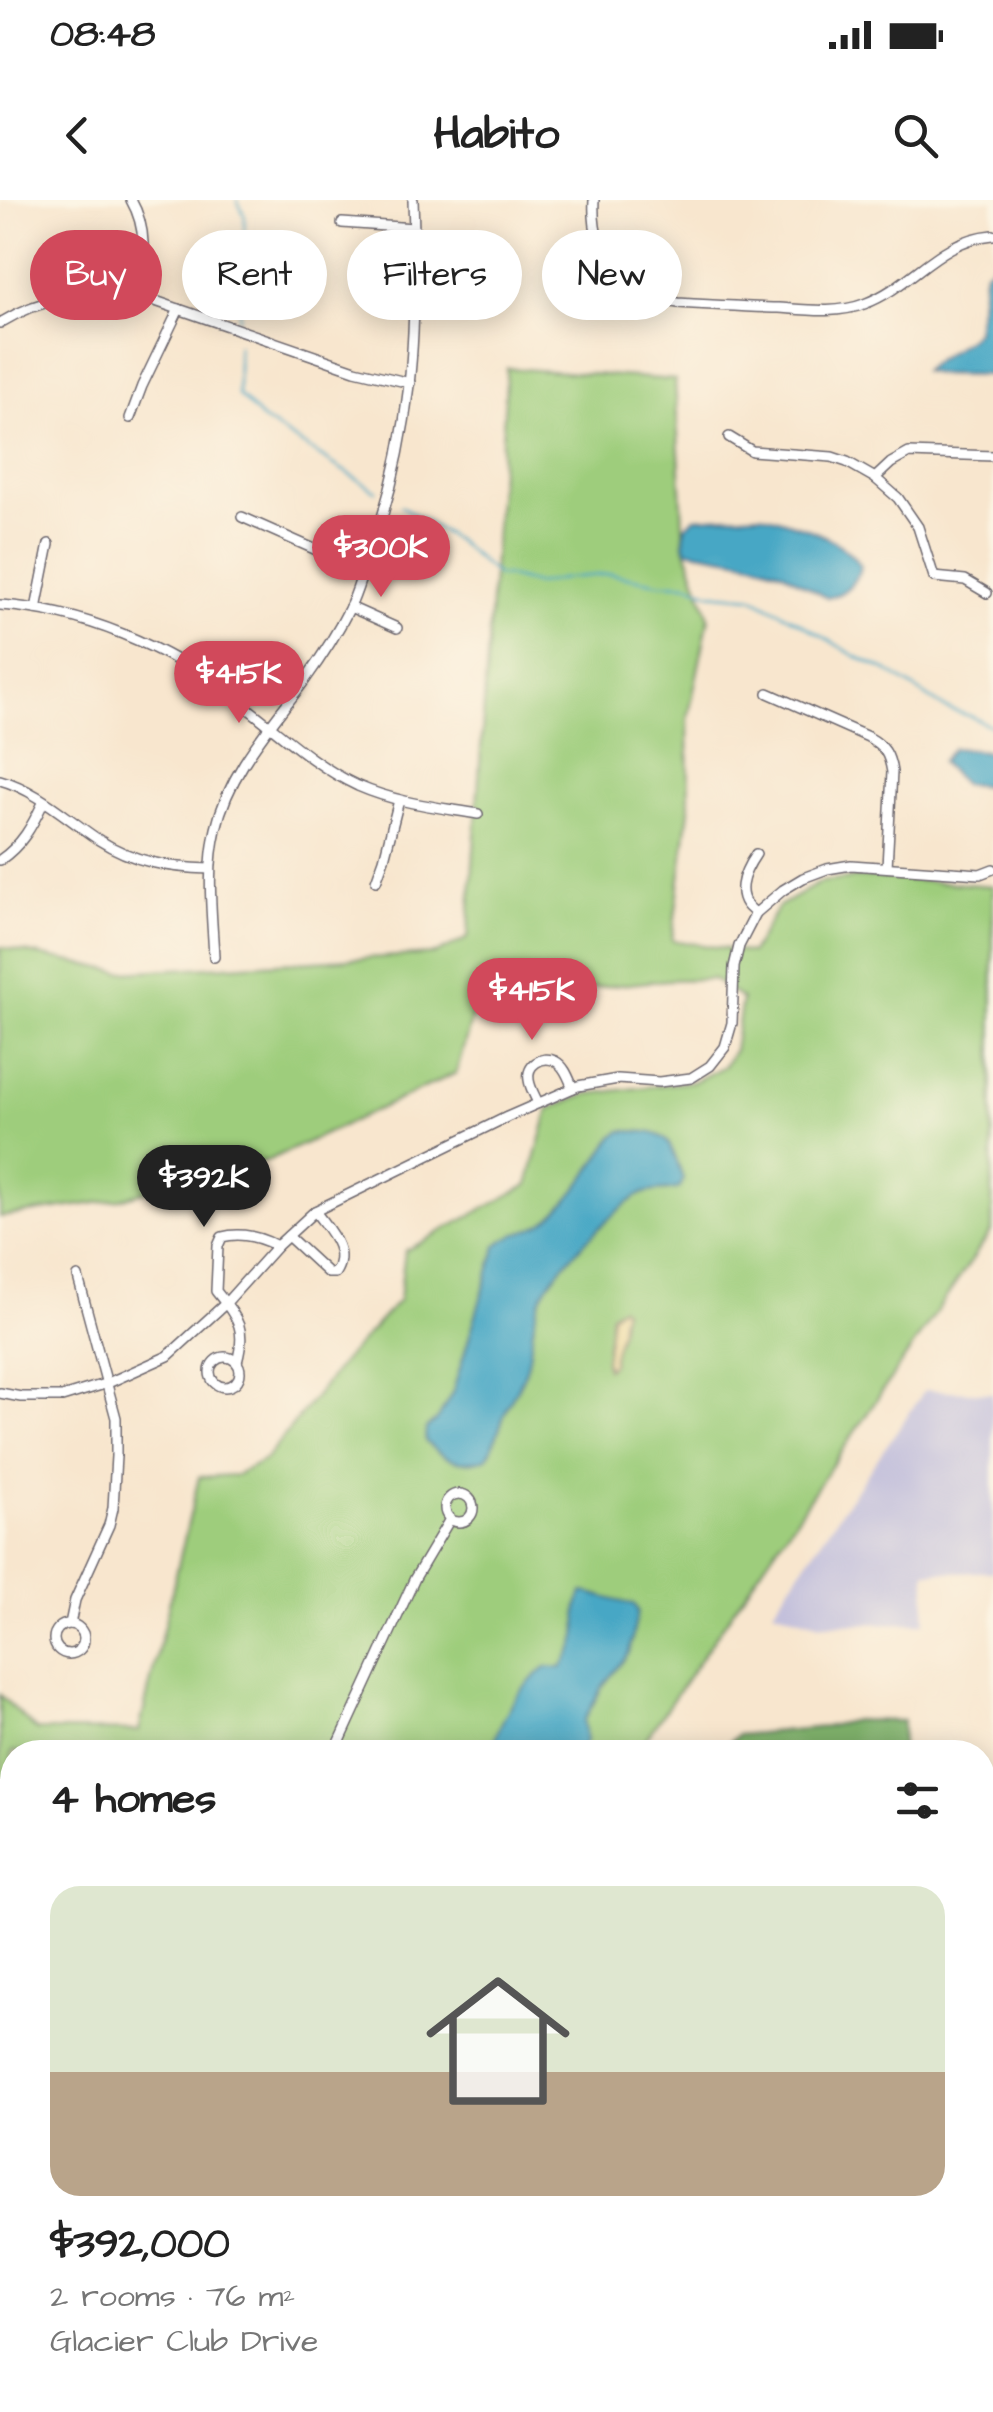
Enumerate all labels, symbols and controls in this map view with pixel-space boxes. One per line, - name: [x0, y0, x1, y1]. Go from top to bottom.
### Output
- text: 08:48: [50, 9, 155, 61]
- text: Habito: [434, 104, 559, 166]
- icon: back: [50, 108, 105, 163]
- icon: search: [888, 108, 943, 163]
- chip: Buy: [30, 230, 162, 320]
- chip: Rent: [182, 230, 327, 320]
- chip: Filters: [347, 230, 522, 320]
- chip: New: [542, 230, 682, 320]
- pin: $300K: [311, 515, 451, 600]
- text: $300K: [334, 525, 428, 570]
- pin: $415K: [169, 641, 309, 726]
- text: $415K: [196, 651, 282, 696]
- pin: $415K: [462, 958, 602, 1043]
- text: $415K: [489, 968, 575, 1013]
- pin: $392K: [134, 1145, 274, 1230]
- text: $392K: [159, 1155, 249, 1200]
- text: 4 homes: [50, 1771, 216, 1829]
- icon: filters: [890, 1773, 945, 1828]
- icon: home: [408, 1951, 588, 2131]
- text: $392,000: [50, 2216, 230, 2274]
- text: 2 rooms · 76 m²: [50, 2274, 295, 2319]
- text: Glacier Club Drive: [50, 2319, 318, 2364]

